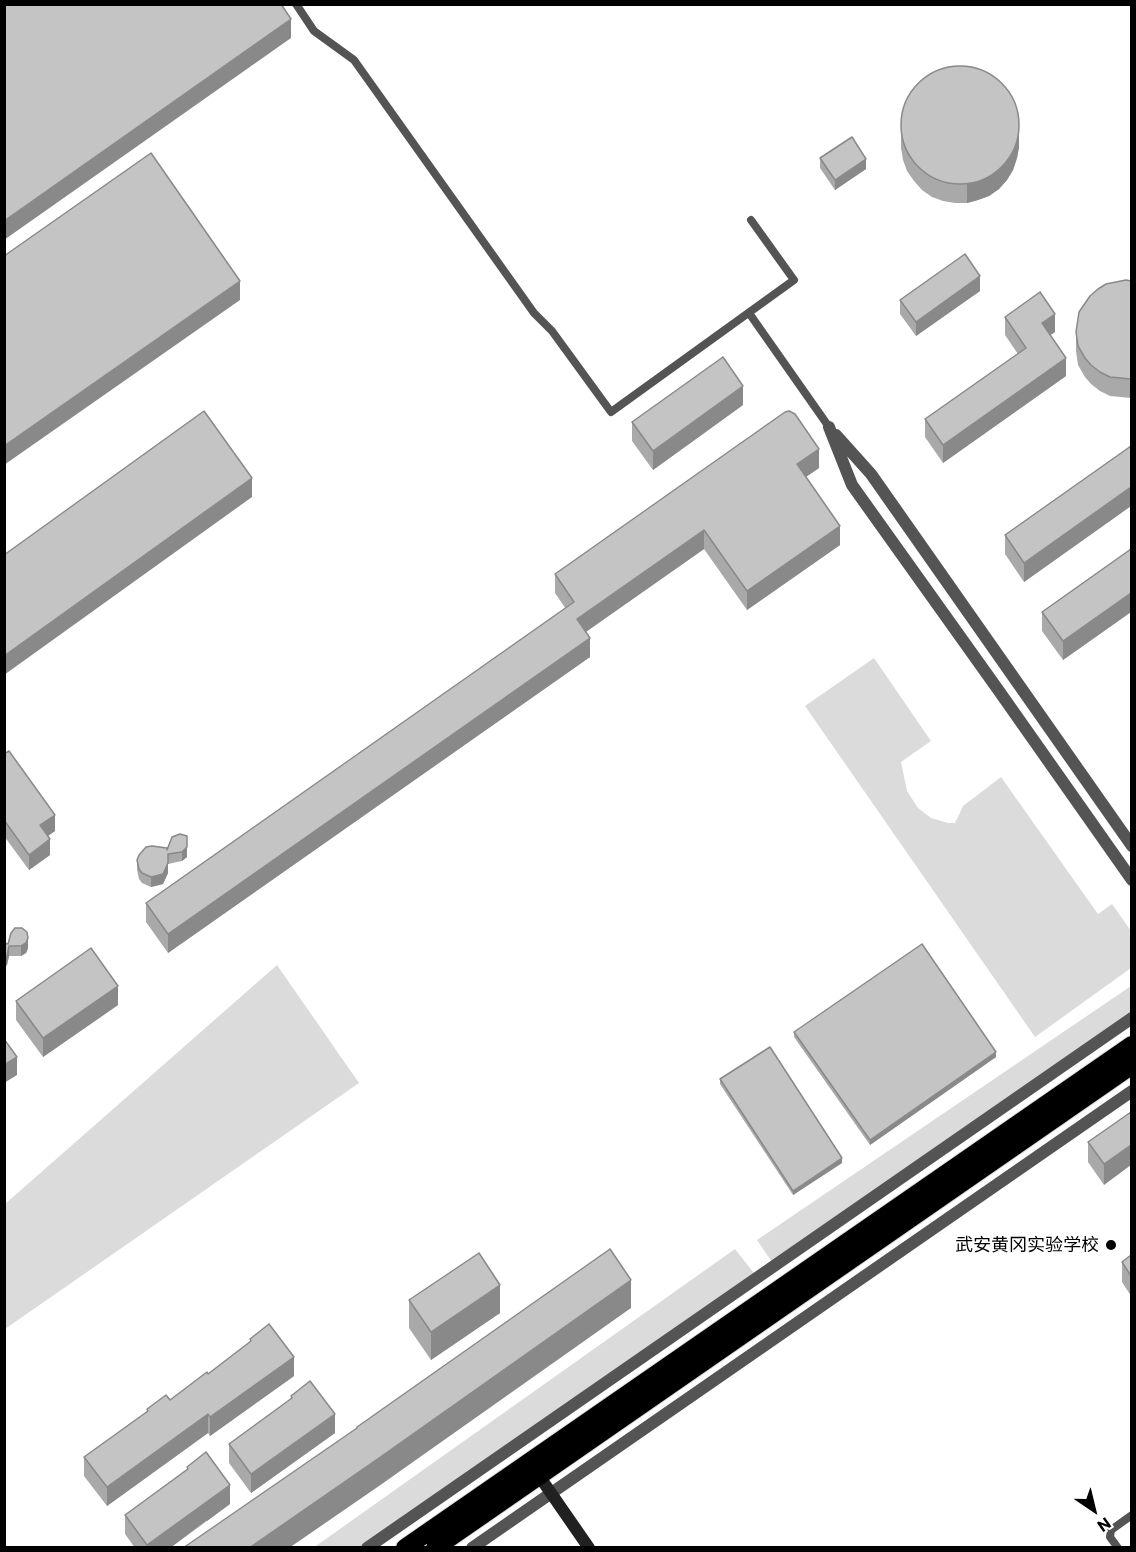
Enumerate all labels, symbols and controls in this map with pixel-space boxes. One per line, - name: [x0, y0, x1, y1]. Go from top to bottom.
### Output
- place label: 武安黄冈实验学校: [955, 1234, 1099, 1256]
- marker: 武安黄冈实验学校: [1104, 1238, 1118, 1252]
- north arrow: [1064, 1480, 1124, 1540]
- text: N: [1094, 1514, 1115, 1536]

